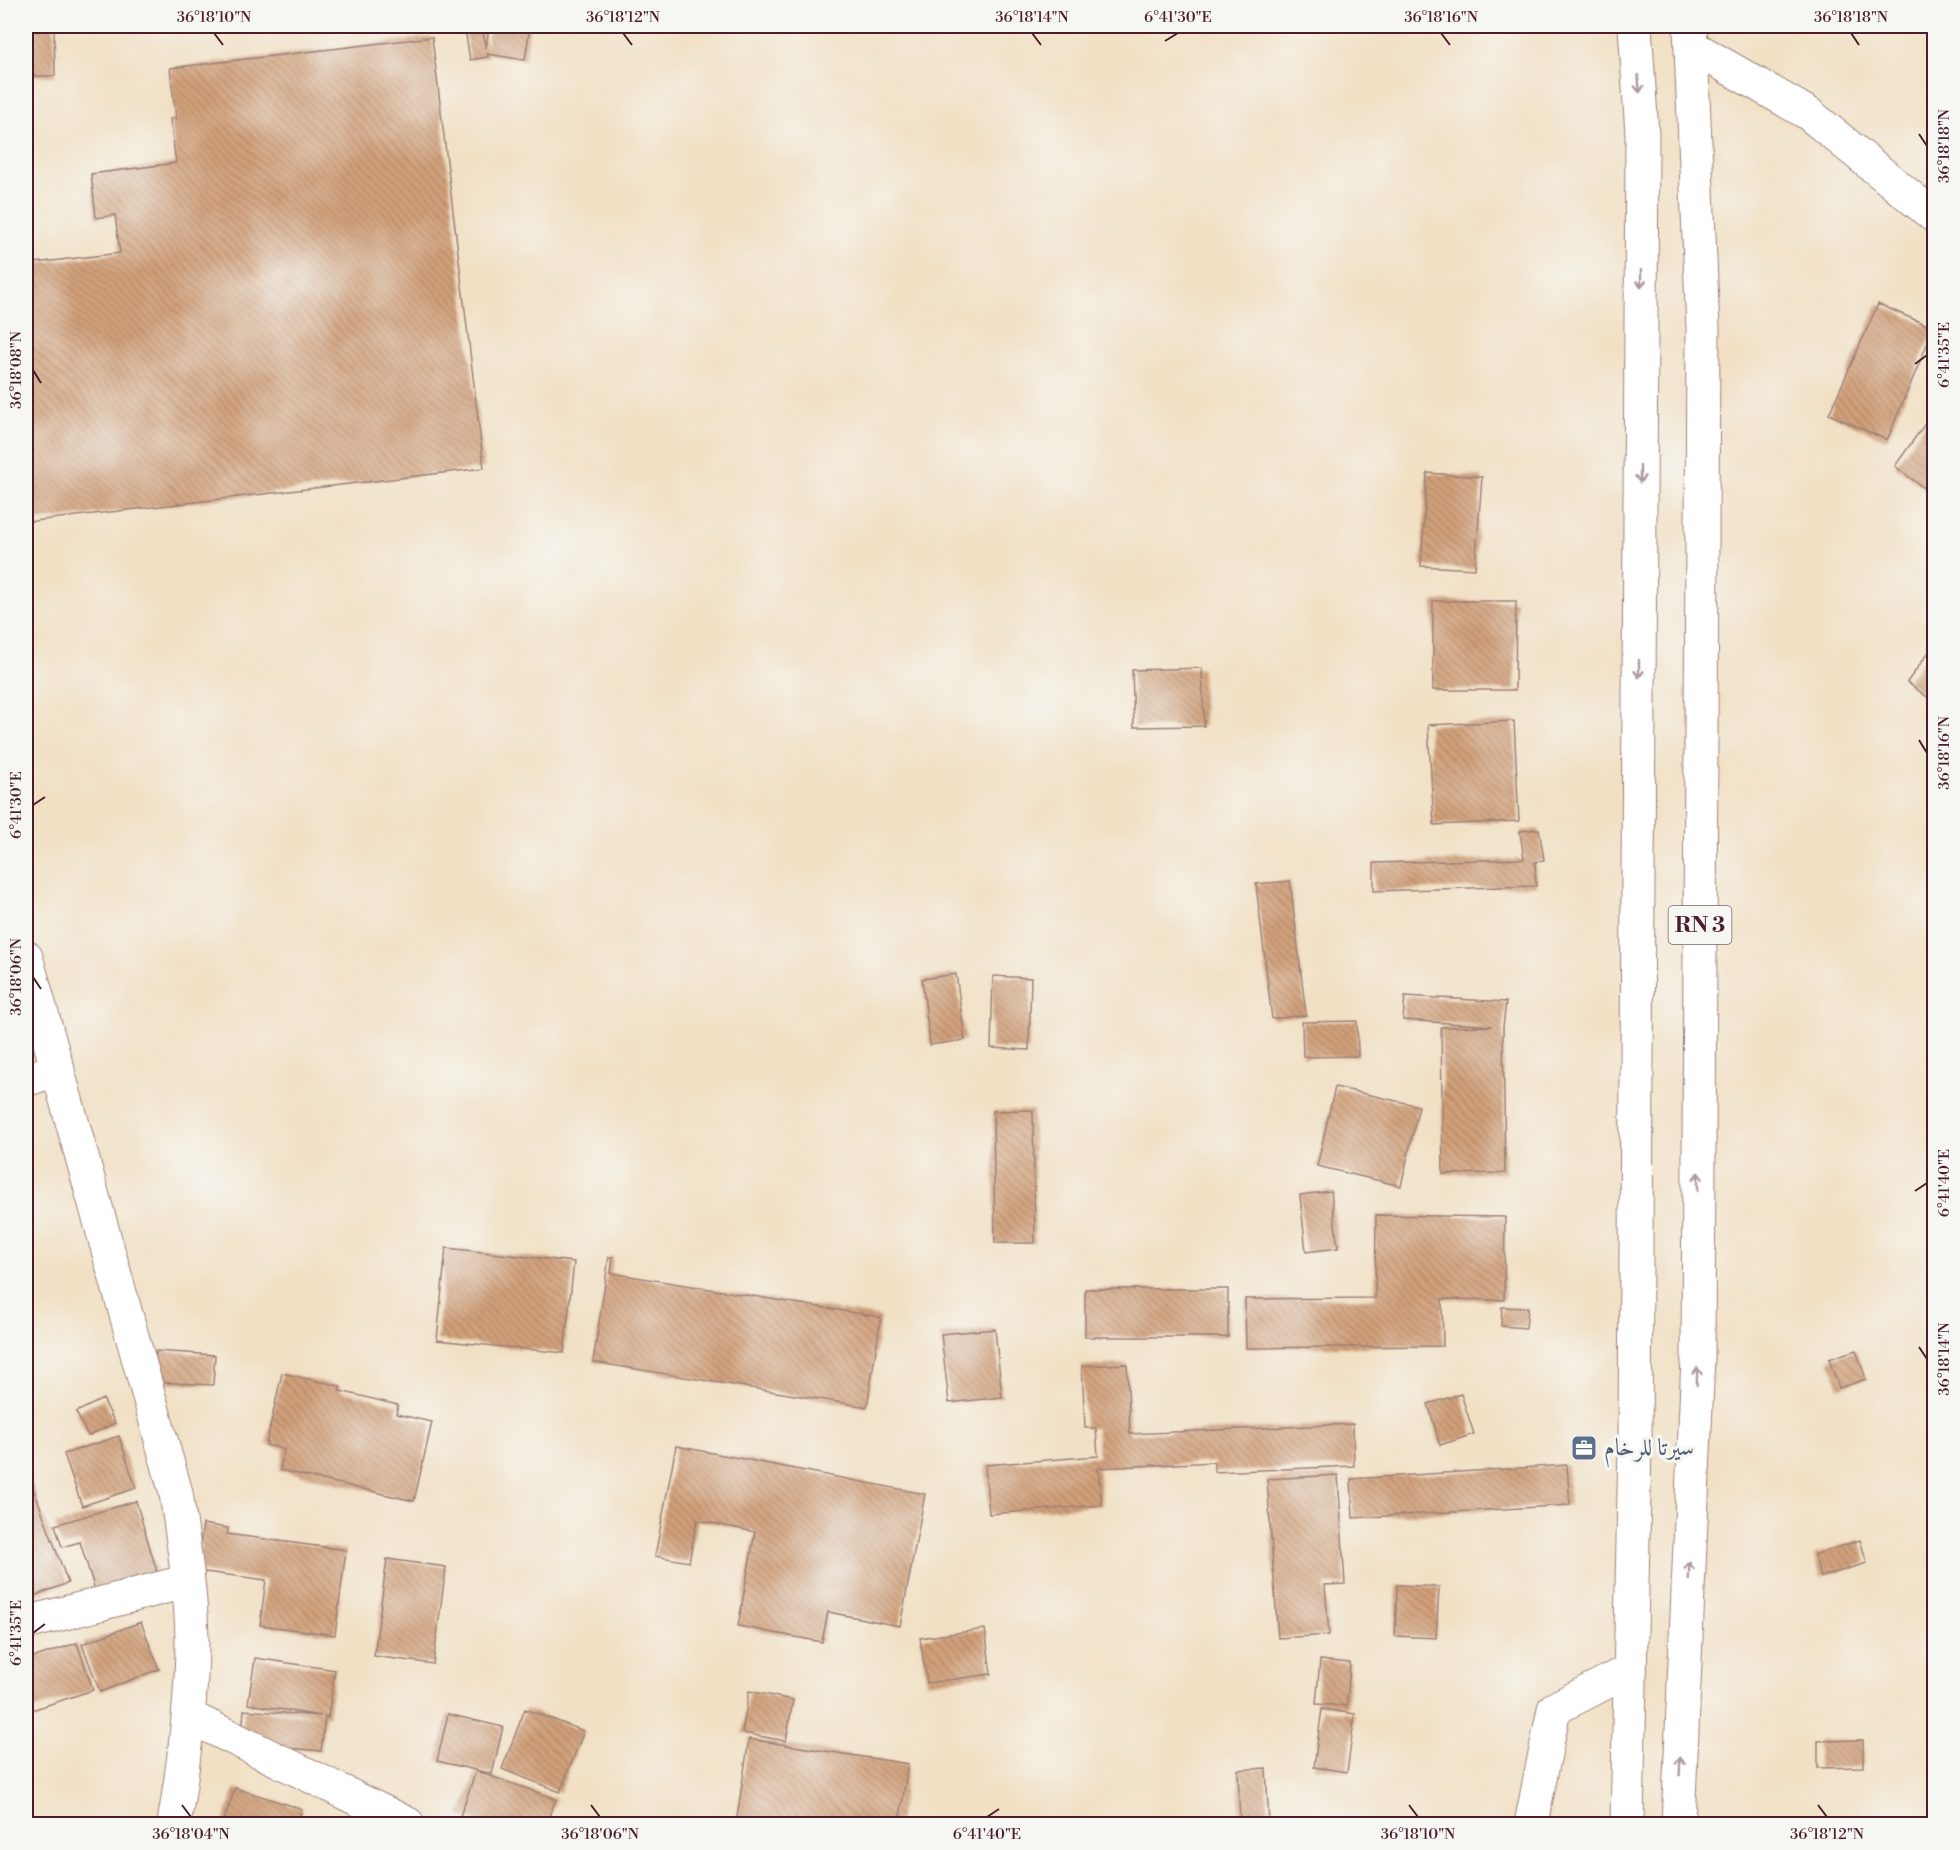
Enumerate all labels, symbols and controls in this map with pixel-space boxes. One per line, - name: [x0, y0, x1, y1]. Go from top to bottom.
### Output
- text: 36°18'10"N: [177, 8, 251, 27]
- text: 36°18'12"N: [586, 8, 660, 27]
- text: 36°18'14"N: [995, 8, 1069, 27]
- text: 6°41'30"E: [1144, 8, 1212, 27]
- text: 36°18'16"N: [1404, 8, 1478, 27]
- text: 36°18'18"N: [1814, 8, 1888, 27]
- one-way arrow: [1633, 73, 1644, 93]
- text: 36°18'18"N: [1935, 109, 1954, 183]
- one-way arrow: [1635, 268, 1647, 288]
- text: 6°41'35"E: [1935, 322, 1954, 388]
- text: 36°18'08"N: [7, 331, 26, 409]
- one-way arrow: [1634, 463, 1646, 483]
- one-way arrow: [1633, 658, 1645, 678]
- text: 36°18'16"N: [1935, 716, 1954, 790]
- text: 6°41'30"E: [7, 771, 26, 839]
- road number: RN 3: [1668, 906, 1732, 944]
- text: 36°18'06"N: [7, 938, 26, 1016]
- text: 6°41'40"E: [1935, 1149, 1954, 1217]
- one-way arrow: [1692, 1172, 1704, 1192]
- text: 36°18'14"N: [1935, 1322, 1954, 1396]
- one-way arrow: [1691, 1367, 1702, 1387]
- office icon: سيرتا للرخام: [1569, 1433, 1599, 1463]
- place label: سيرتا للرخام: [1604, 1433, 1694, 1468]
- one-way arrow: [1683, 1562, 1694, 1582]
- text: 6°41'35"E: [7, 1600, 26, 1666]
- one-way arrow: [1675, 1757, 1686, 1777]
- text: 36°18'04"N: [152, 1825, 230, 1844]
- text: 36°18'06"N: [561, 1825, 639, 1844]
- text: 6°41'40"E: [953, 1825, 1021, 1844]
- text: 36°18'10"N: [1381, 1825, 1455, 1844]
- text: 36°18'12"N: [1790, 1825, 1864, 1844]

